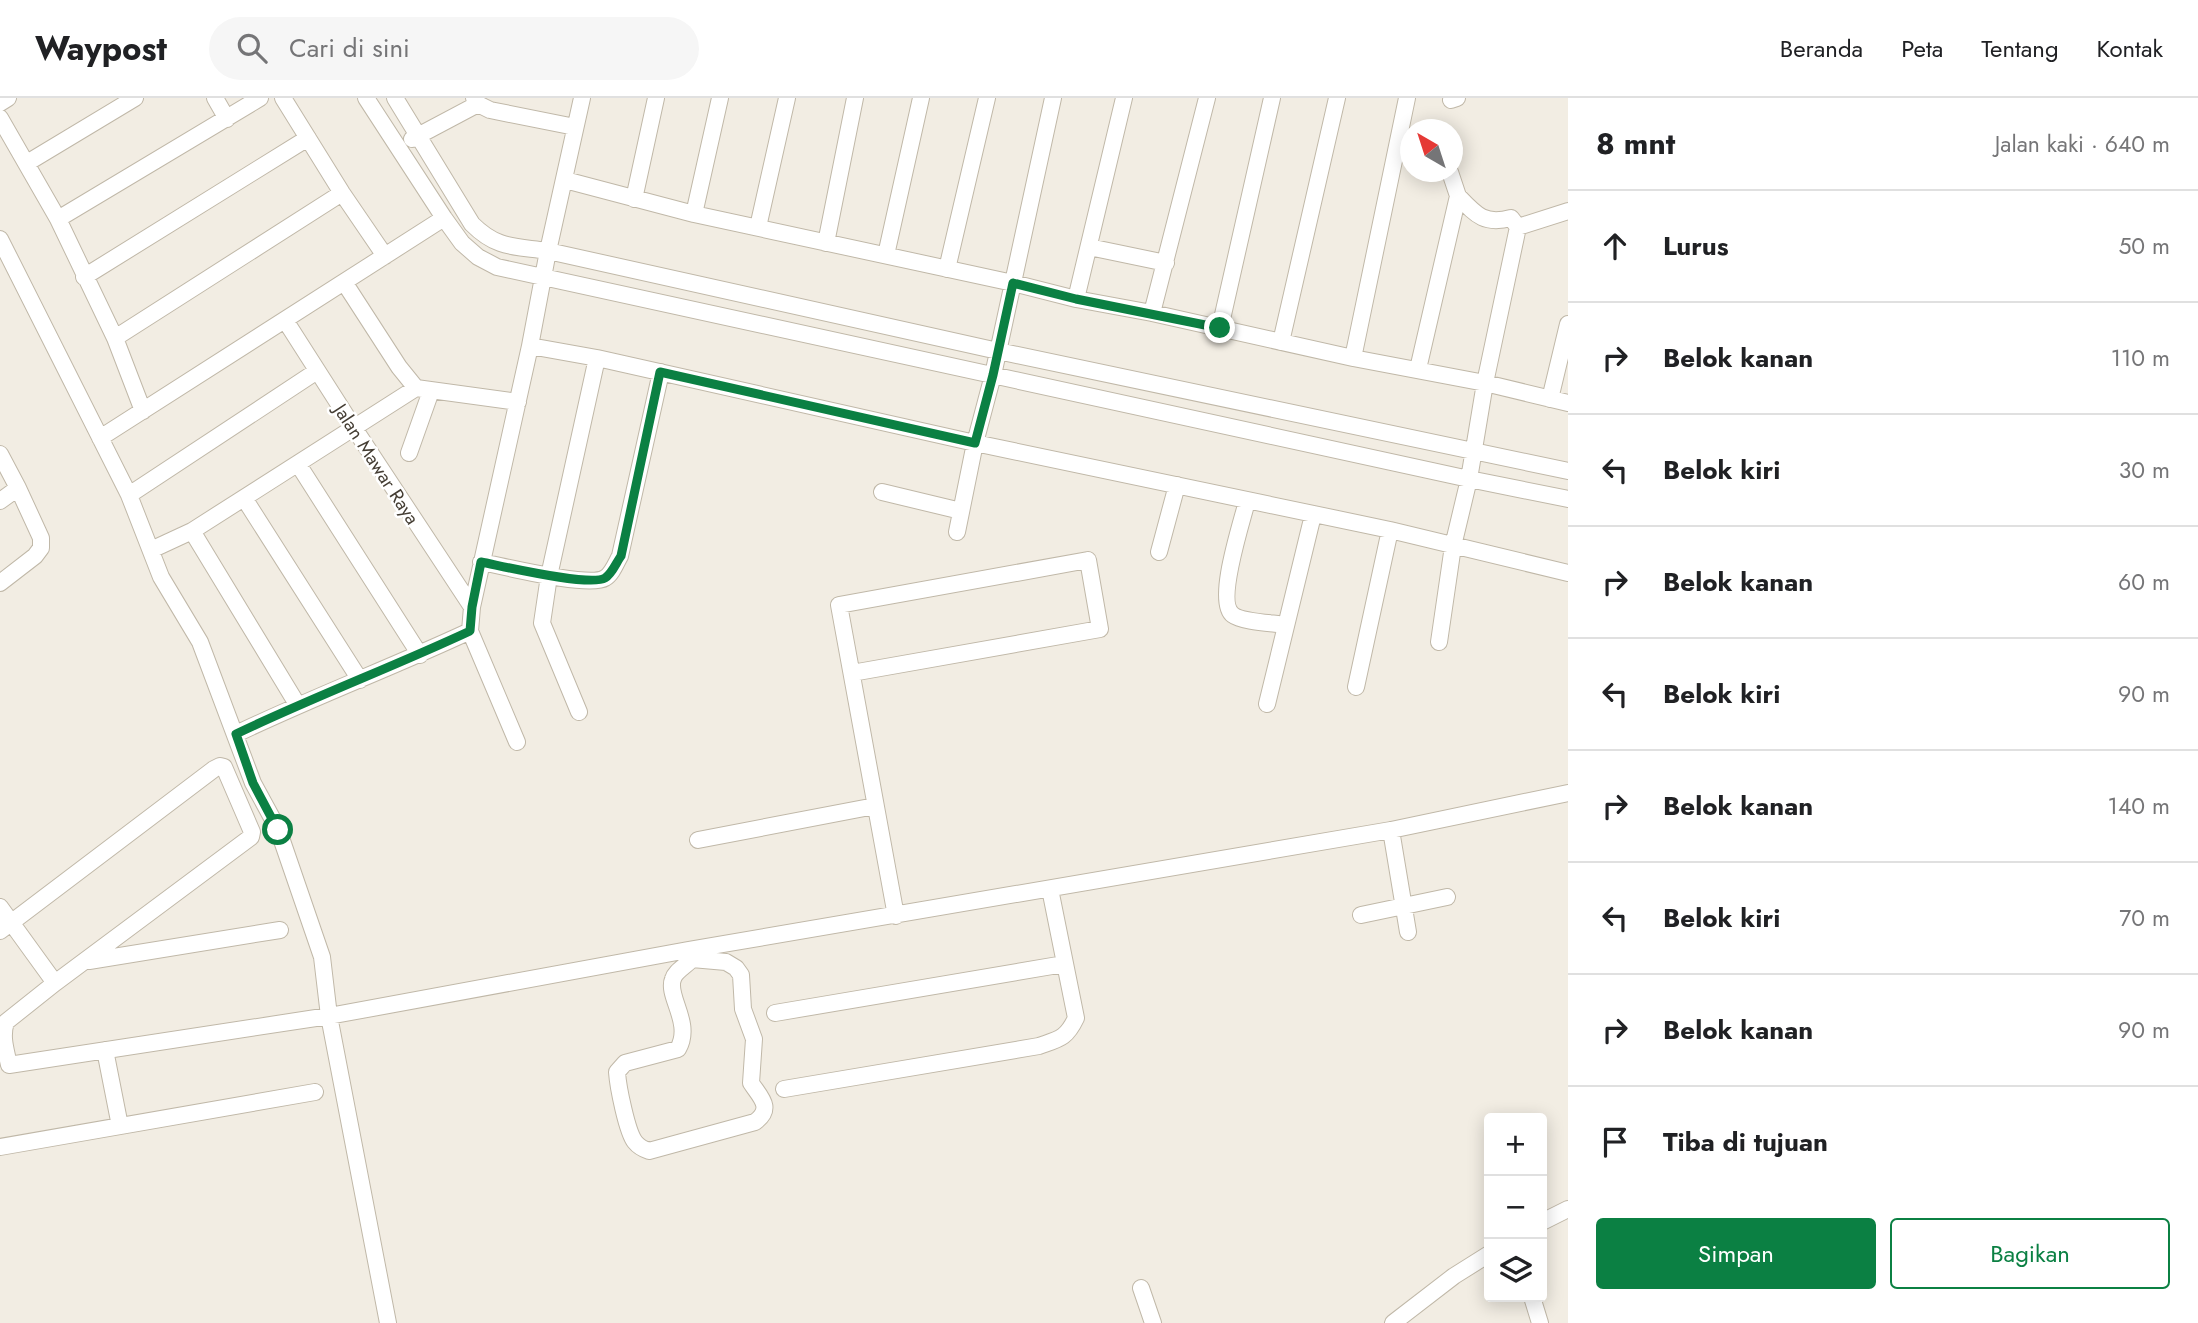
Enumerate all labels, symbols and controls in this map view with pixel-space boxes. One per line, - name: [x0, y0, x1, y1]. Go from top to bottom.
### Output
- search box: [209, 17, 699, 80]
- text: Waypost: [35, 25, 167, 72]
- icon: search: [233, 29, 271, 67]
- text: Cari di sini: [289, 29, 410, 67]
- text: Beranda: [1780, 31, 1863, 66]
- text: Peta: [1901, 31, 1943, 66]
- text: Tentang: [1981, 31, 2059, 66]
- text: Kontak: [2097, 31, 2163, 66]
- north arrow: [1400, 119, 1463, 182]
- text: 8 mnt: [1596, 122, 1675, 165]
- text: Jalan kaki · 640 m: [1995, 127, 2170, 161]
- icon: ahead: [1596, 227, 1634, 265]
- text: Lurus: [1663, 227, 1729, 265]
- text: 50 m: [2118, 229, 2170, 263]
- route end: [1204, 312, 1235, 343]
- icon: right: [1596, 339, 1634, 377]
- text: Belok kanan: [1663, 339, 1813, 377]
- text: 110 m: [2111, 341, 2170, 375]
- street label: Jalan Mawar Raya: [326, 396, 426, 530]
- icon: left: [1596, 451, 1634, 489]
- text: Belok kiri: [1663, 451, 1780, 489]
- text: 30 m: [2119, 453, 2170, 487]
- icon: right: [1596, 563, 1634, 601]
- text: Belok kanan: [1663, 563, 1813, 601]
- text: 60 m: [2118, 565, 2170, 599]
- icon: left: [1596, 675, 1634, 713]
- text: Belok kiri: [1663, 675, 1780, 713]
- text: 90 m: [2118, 677, 2170, 711]
- icon: right: [1596, 787, 1634, 825]
- text: Belok kanan: [1663, 787, 1813, 825]
- text: 140 m: [2108, 789, 2170, 823]
- route start: [262, 814, 293, 845]
- icon: left: [1596, 899, 1634, 937]
- text: Belok kiri: [1663, 899, 1780, 937]
- text: 70 m: [2119, 901, 2170, 935]
- icon: right: [1596, 1011, 1634, 1049]
- text: Belok kanan: [1663, 1011, 1813, 1049]
- text: 90 m: [2118, 1013, 2170, 1047]
- map controls: [1484, 1113, 1547, 1302]
- button: +: [1484, 1113, 1547, 1176]
- icon: arrive: [1596, 1123, 1634, 1161]
- text: Tiba di tujuan: [1663, 1123, 1828, 1161]
- button: −: [1484, 1176, 1547, 1239]
- button: Simpan: [1596, 1218, 1876, 1289]
- button: Bagikan: [1890, 1218, 2170, 1289]
- button: layers: [1484, 1239, 1547, 1302]

